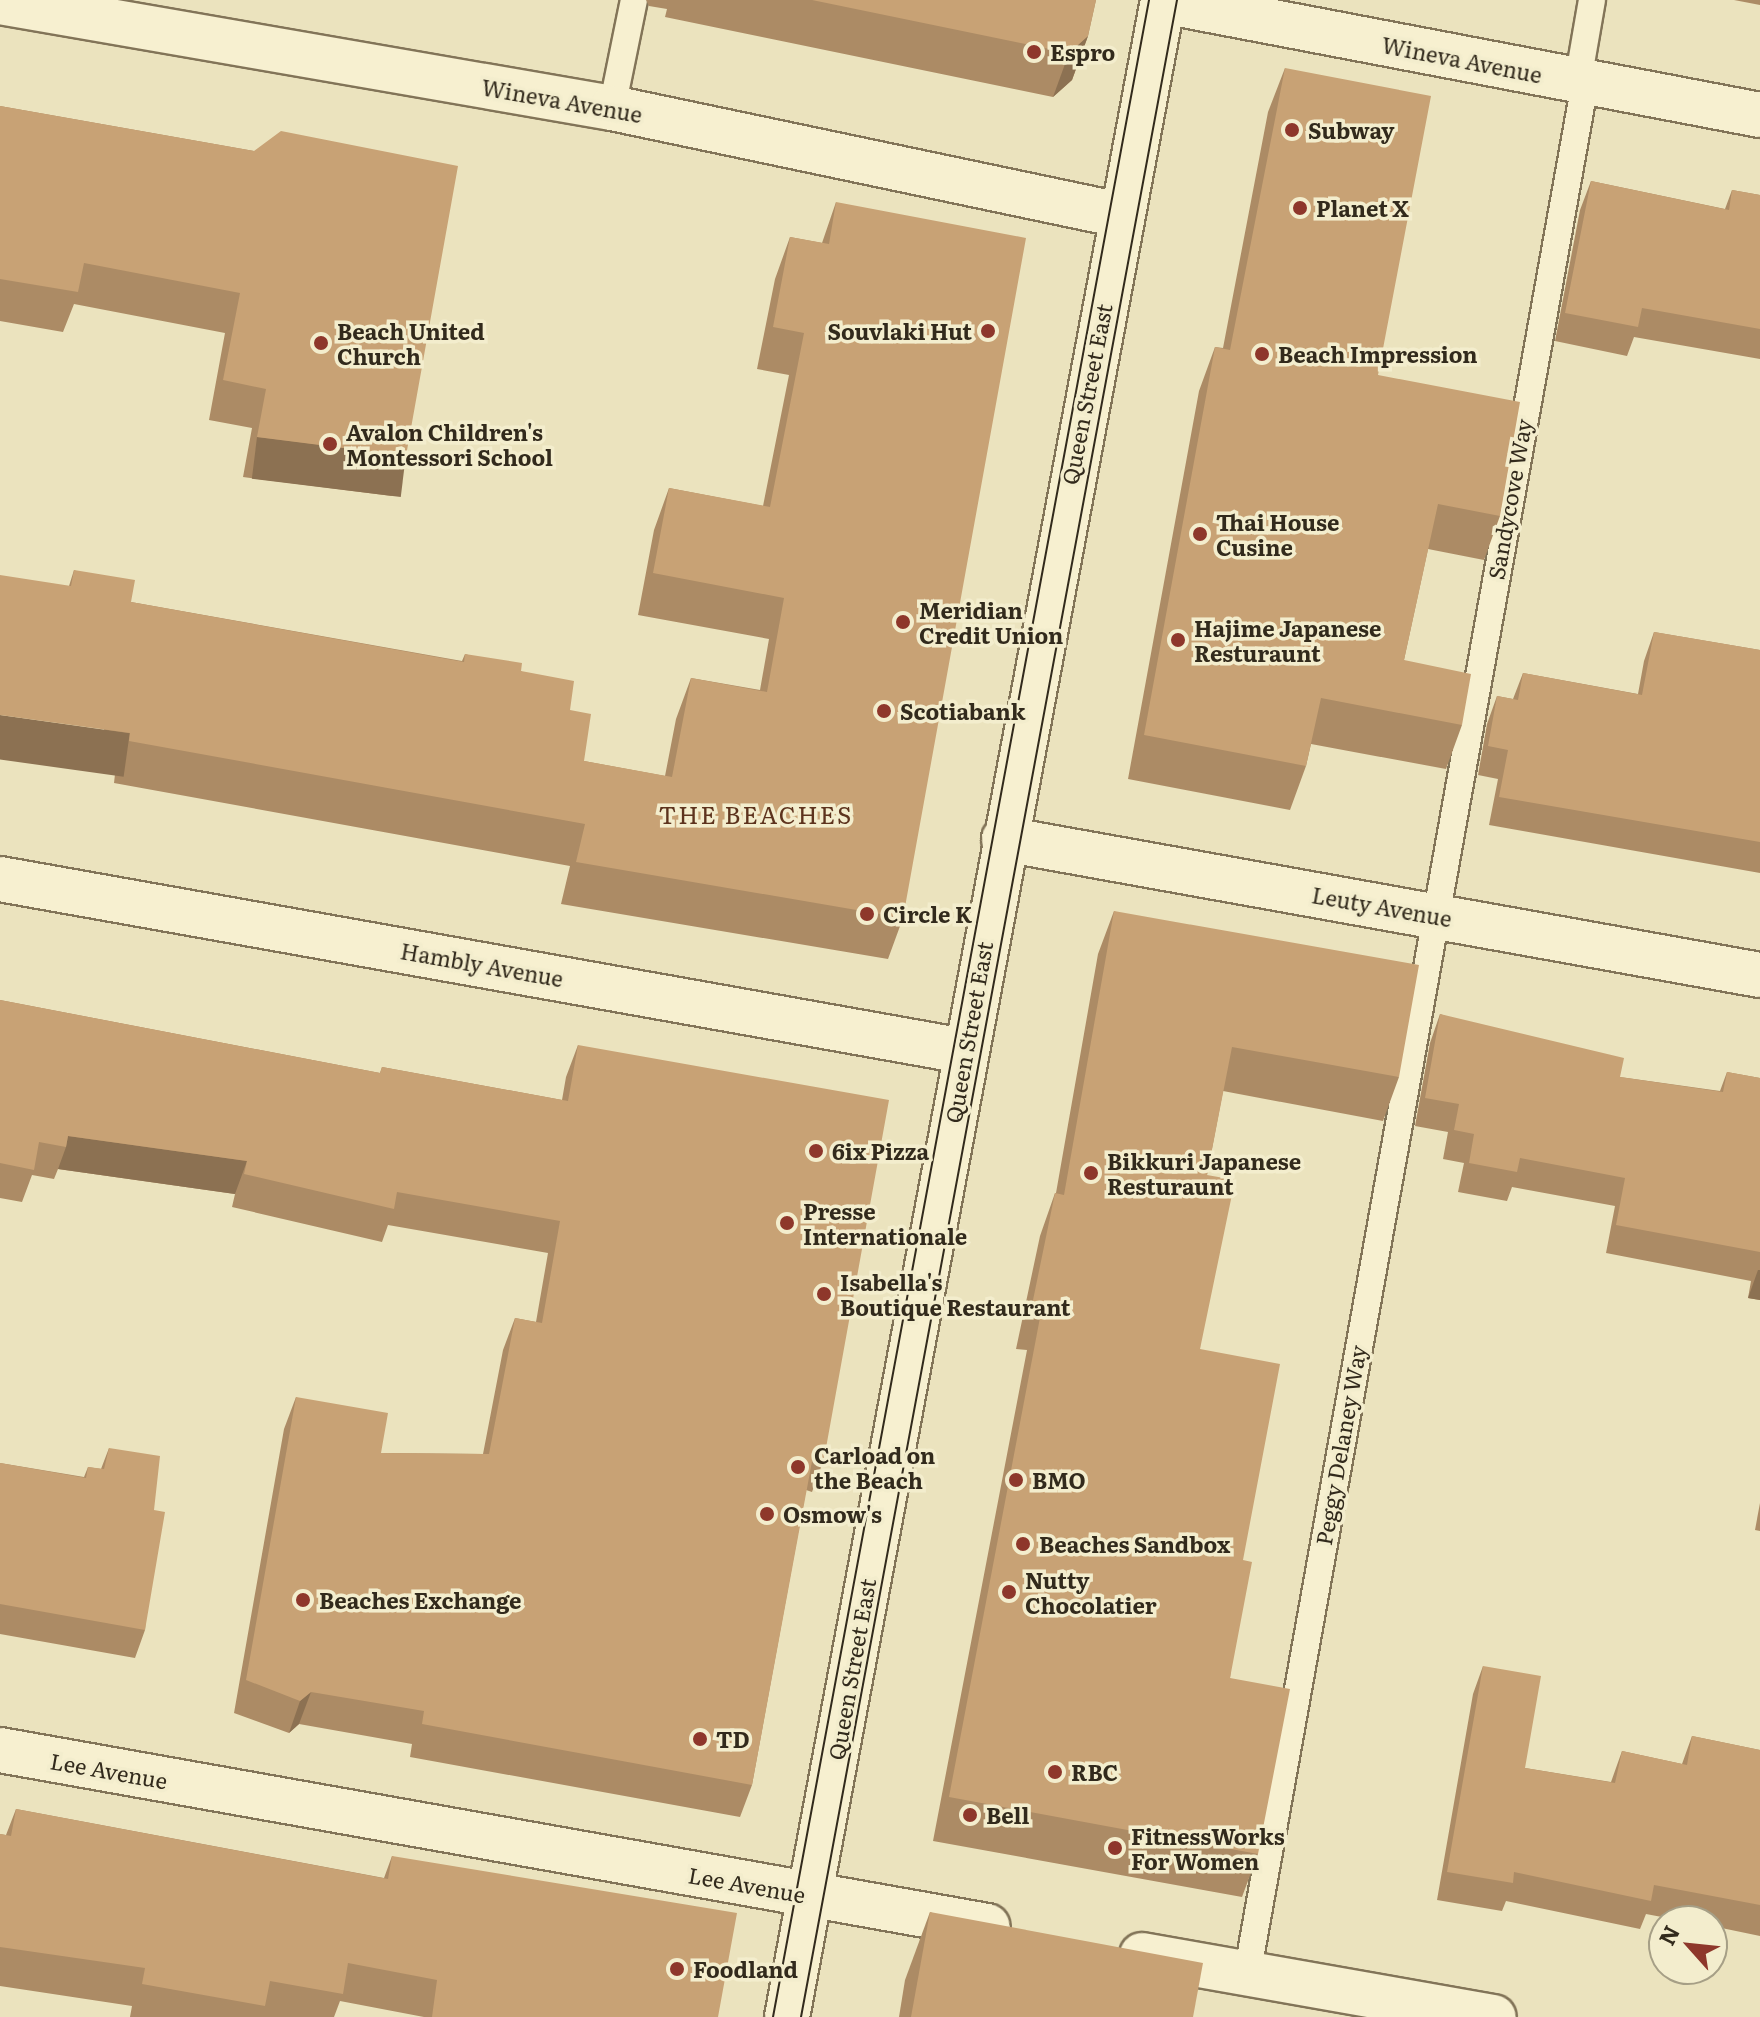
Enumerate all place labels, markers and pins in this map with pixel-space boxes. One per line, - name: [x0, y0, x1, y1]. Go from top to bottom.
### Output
- place label: Espro: [1050, 39, 1115, 65]
- marker: Espro: [1025, 43, 1043, 61]
- place label: Subway: [1308, 117, 1394, 143]
- marker: Subway: [1283, 121, 1301, 139]
- place label: Planet X: [1316, 195, 1409, 221]
- marker: Planet X: [1291, 199, 1309, 217]
- place label: Beach United Church: [337, 317, 485, 368]
- place label: Souvlaki Hut: [827, 318, 972, 344]
- marker: Souvlaki Hut: [979, 322, 997, 340]
- marker: Beach United Church: [312, 334, 330, 352]
- place label: Beach Impression: [1278, 341, 1478, 367]
- marker: Beach Impression: [1253, 345, 1271, 363]
- place label: Avalon Children's Montessori School: [346, 418, 553, 470]
- marker: Avalon Children's Montessori School: [321, 435, 339, 453]
- place label: Thai House Cusine: [1216, 508, 1340, 560]
- marker: Thai House Cusine: [1191, 525, 1209, 543]
- place label: Meridian Credit Union: [919, 596, 1063, 648]
- marker: Meridian Credit Union: [894, 613, 912, 631]
- place label: Hajime Japanese Resturaunt: [1194, 614, 1381, 666]
- marker: Hajime Japanese Resturaunt: [1169, 631, 1187, 649]
- place label: Scotiabank: [900, 698, 1026, 724]
- marker: Scotiabank: [875, 702, 893, 720]
- place label: Circle K: [883, 901, 972, 927]
- marker: Circle K: [858, 905, 876, 923]
- place label: 6ix Pizza: [832, 1138, 929, 1164]
- marker: 6ix Pizza: [807, 1142, 825, 1160]
- place label: Bikkuri Japanese Resturaunt: [1107, 1147, 1301, 1198]
- marker: Bikkuri Japanese Resturaunt: [1082, 1164, 1100, 1182]
- place label: Presse Internationale: [803, 1197, 967, 1248]
- marker: Presse Internationale: [778, 1214, 796, 1232]
- place label: Isabella's Boutique Restaurant: [840, 1268, 1071, 1320]
- marker: Isabella's Boutique Restaurant: [815, 1285, 833, 1303]
- place label: Carload on the Beach: [814, 1441, 935, 1492]
- marker: Carload on the Beach: [789, 1458, 807, 1476]
- place label: BMO: [1032, 1467, 1086, 1493]
- marker: BMO: [1007, 1471, 1025, 1489]
- place label: Osmow's: [783, 1501, 882, 1527]
- marker: Osmow's: [758, 1505, 776, 1523]
- place label: Beaches Sandbox: [1039, 1531, 1230, 1557]
- marker: Beaches Sandbox: [1014, 1535, 1032, 1553]
- place label: Nutty Chocolatier: [1025, 1566, 1157, 1618]
- marker: Nutty Chocolatier: [1000, 1583, 1018, 1601]
- place label: Beaches Exchange: [319, 1587, 521, 1613]
- marker: Beaches Exchange: [294, 1591, 312, 1609]
- place label: TD: [716, 1726, 750, 1752]
- marker: TD: [691, 1730, 709, 1748]
- place label: RBC: [1071, 1759, 1118, 1785]
- marker: RBC: [1046, 1763, 1064, 1781]
- place label: Bell: [986, 1802, 1029, 1828]
- marker: Bell: [961, 1806, 979, 1824]
- place label: FitnessWorks For Women: [1131, 1822, 1285, 1874]
- marker: FitnessWorks For Women: [1106, 1839, 1124, 1857]
- place label: Foodland: [693, 1956, 798, 1982]
- marker: Foodland: [668, 1960, 686, 1978]

